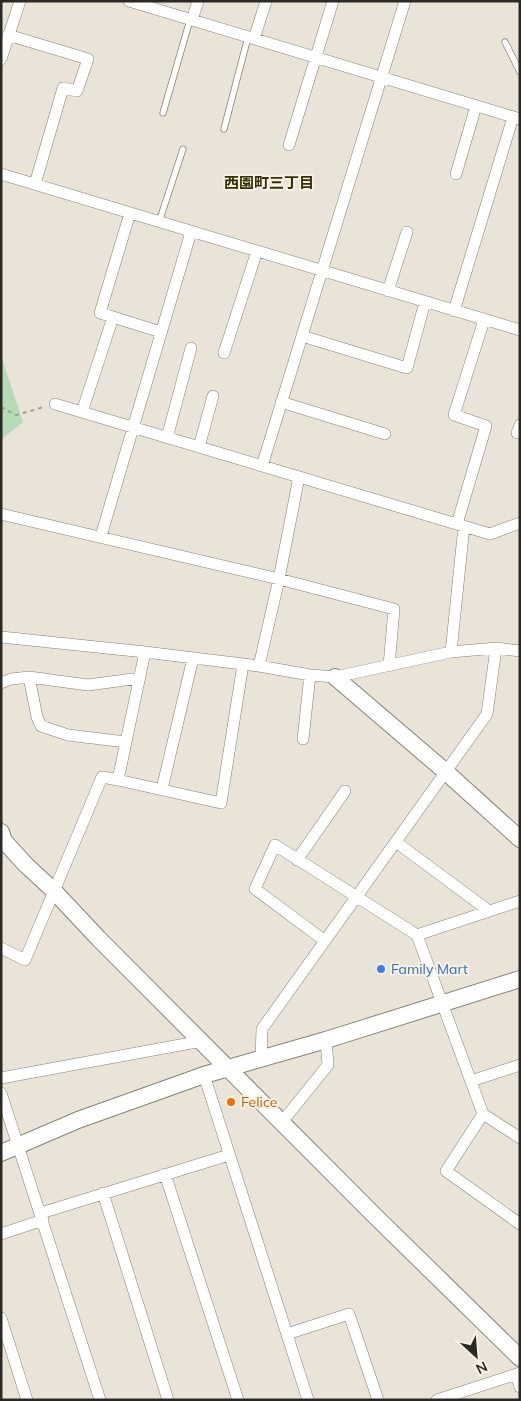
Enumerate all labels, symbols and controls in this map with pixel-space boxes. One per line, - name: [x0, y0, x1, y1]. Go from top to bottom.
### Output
- district label: 西園町三丁目: [224, 173, 314, 192]
- place label: Family Mart: [391, 960, 468, 978]
- marker: Family Mart: [375, 963, 387, 975]
- place label: Felice: [241, 1093, 277, 1111]
- marker: Felice: [225, 1096, 237, 1108]
- north arrow: [451, 1331, 501, 1381]
- text: N: [473, 1357, 490, 1378]

